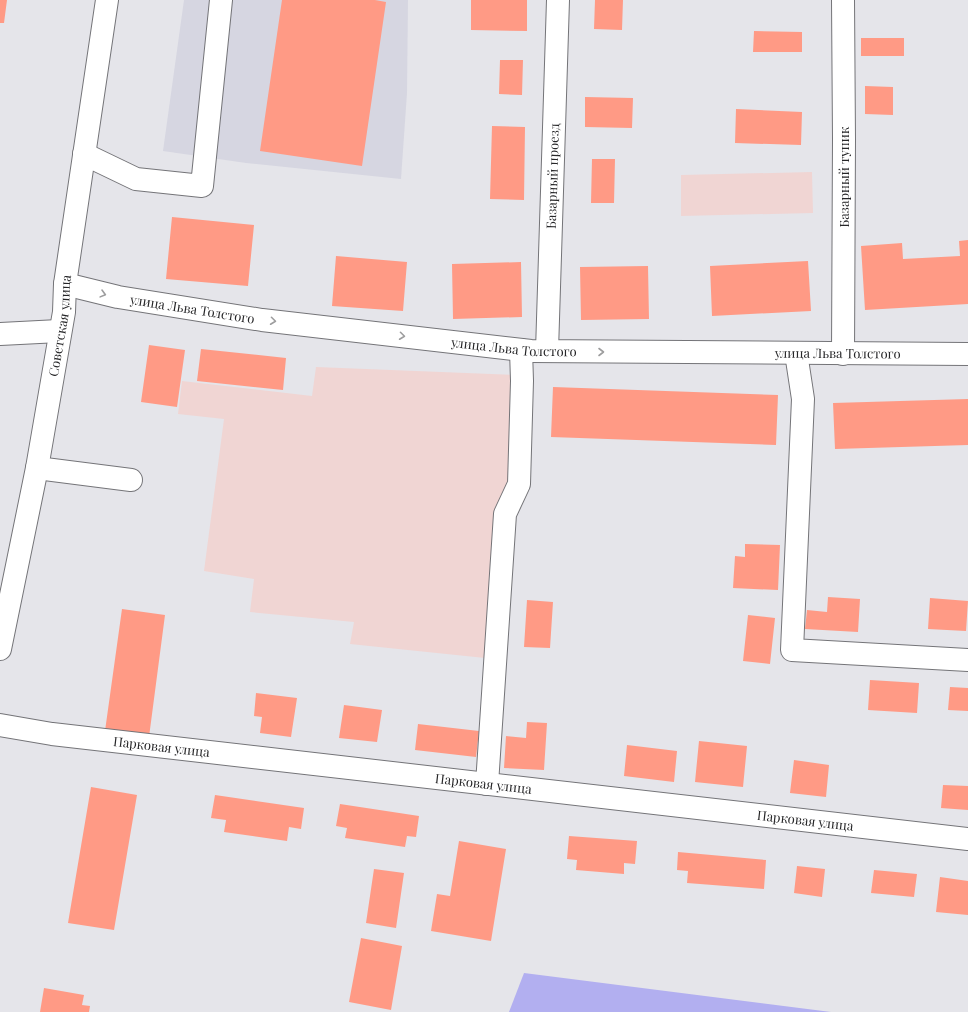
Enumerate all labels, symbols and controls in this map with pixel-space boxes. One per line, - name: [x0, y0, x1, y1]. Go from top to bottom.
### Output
- street label: Базарный проезд: [542, 123, 562, 229]
- street label: Базарный тупик: [835, 126, 852, 227]
- street label: Советская улица: [44, 273, 74, 378]
- one-way arrow: [100, 289, 106, 297]
- street label: улица Льва Толстого: [128, 290, 256, 327]
- one-way arrow: [270, 316, 276, 325]
- one-way arrow: [399, 332, 405, 341]
- street label: улица Льва Толстого: [450, 333, 577, 359]
- street label: улица Льва Толстого: [774, 344, 901, 362]
- one-way arrow: [598, 348, 604, 356]
- street label: Парковая улица: [112, 732, 211, 760]
- street label: Парковая улица: [434, 769, 533, 797]
- street label: Парковая улица: [756, 806, 855, 834]

